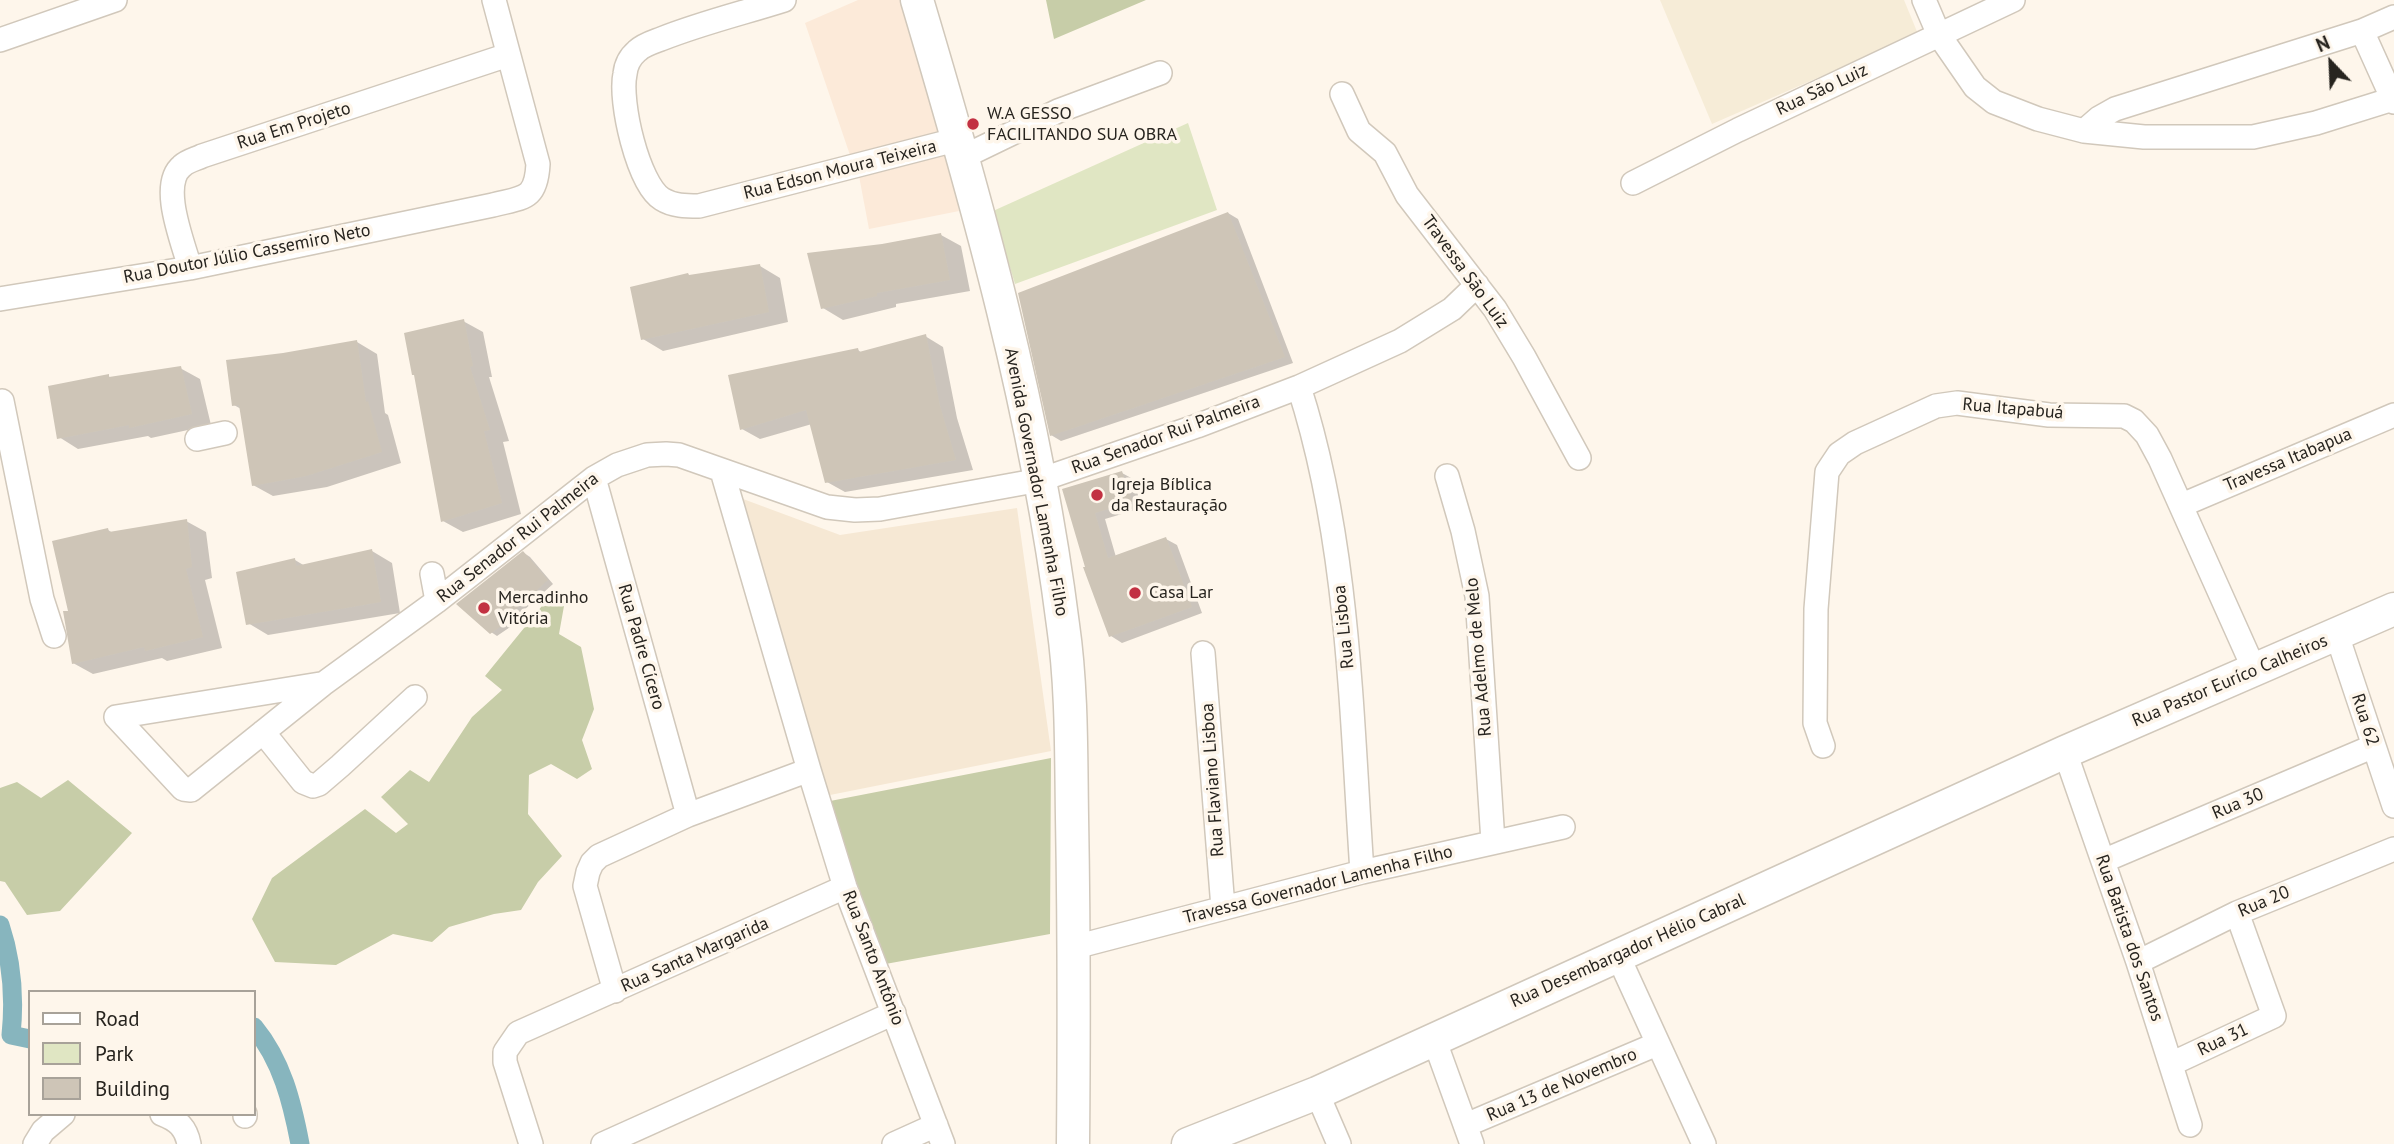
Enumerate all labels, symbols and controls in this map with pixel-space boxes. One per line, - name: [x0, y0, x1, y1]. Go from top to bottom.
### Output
- north arrow: [2296, 28, 2366, 98]
- text: N: [2312, 30, 2333, 57]
- street label: Rua São Luiz: [1773, 59, 1871, 121]
- street label: Rua Em Projeto: [235, 98, 353, 154]
- place label: W.A GESSO FACILITANDO SUA OBRA: [987, 103, 1177, 146]
- marker: W.A GESSO FACILITANDO SUA OBRA: [965, 116, 981, 132]
- street label: Rua Edson Moura Teixeira: [741, 136, 939, 204]
- street label: Travessa São Luiz: [1417, 211, 1513, 333]
- street label: Rua Doutor Júlio Cassemiro Neto: [122, 219, 372, 289]
- street label: Avenida Governador Lamenha Filho: [999, 346, 1073, 618]
- street label: Rua Senador Rui Palmeira: [1069, 391, 1263, 479]
- street label: Rua Itapabuá: [1962, 394, 2064, 424]
- street label: Travessa Itabapua: [2221, 423, 2355, 497]
- street label: Rua Senador Rui Palmeira: [433, 468, 603, 608]
- place label: Igreja Bíblica da Restauração: [1111, 474, 1227, 516]
- marker: Igreja Bíblica da Restauração: [1089, 487, 1105, 503]
- street label: Rua Adelmo de Melo: [1461, 577, 1497, 737]
- street label: Rua Padre Cícero: [613, 582, 669, 712]
- place label: Casa Lar: [1149, 582, 1213, 604]
- street label: Rua Lisboa: [1329, 584, 1359, 670]
- marker: Casa Lar: [1127, 585, 1143, 601]
- place label: Mercadinho Vitória: [498, 587, 588, 630]
- marker: Mercadinho Vitória: [476, 600, 492, 616]
- street label: Rua Pastor Euríco Calheiros: [2129, 630, 2331, 732]
- street label: Rua 62: [2346, 691, 2384, 749]
- street label: Rua Flaviano Lisboa: [1197, 702, 1229, 858]
- street label: Rua 30: [2209, 784, 2267, 824]
- street label: Travessa Governador Lamenha Filho: [1181, 841, 1455, 929]
- street label: Rua Batista dos Santos: [2090, 852, 2168, 1024]
- street label: Rua 20: [2235, 882, 2293, 922]
- street label: Rua Santo Antônio: [837, 887, 909, 1029]
- street label: Rua Desembargador Hélio Cabral: [1507, 889, 1749, 1013]
- street label: Rua Santa Margarida: [618, 913, 772, 997]
- legend: [28, 990, 256, 1116]
- text: Road: [95, 1005, 139, 1032]
- street label: Rua 31: [2194, 1019, 2252, 1061]
- text: Park: [95, 1040, 134, 1067]
- street label: Rua 13 de Novembro: [1484, 1044, 1640, 1126]
- text: Building: [95, 1075, 170, 1102]

